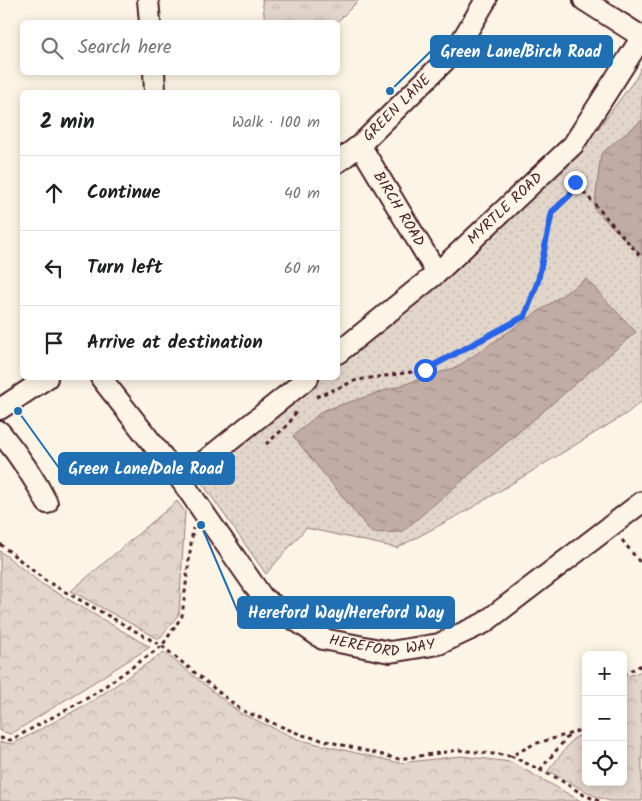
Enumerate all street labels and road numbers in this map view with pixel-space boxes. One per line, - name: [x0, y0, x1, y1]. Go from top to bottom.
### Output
- street label: GREEN LANE: [357, 68, 438, 148]
- street label: BIRCH ROAD: [367, 167, 431, 252]
- street label: MYRTLE ROAD: [462, 167, 549, 251]
- street label: HEREFORD WAY: [327, 628, 438, 664]

